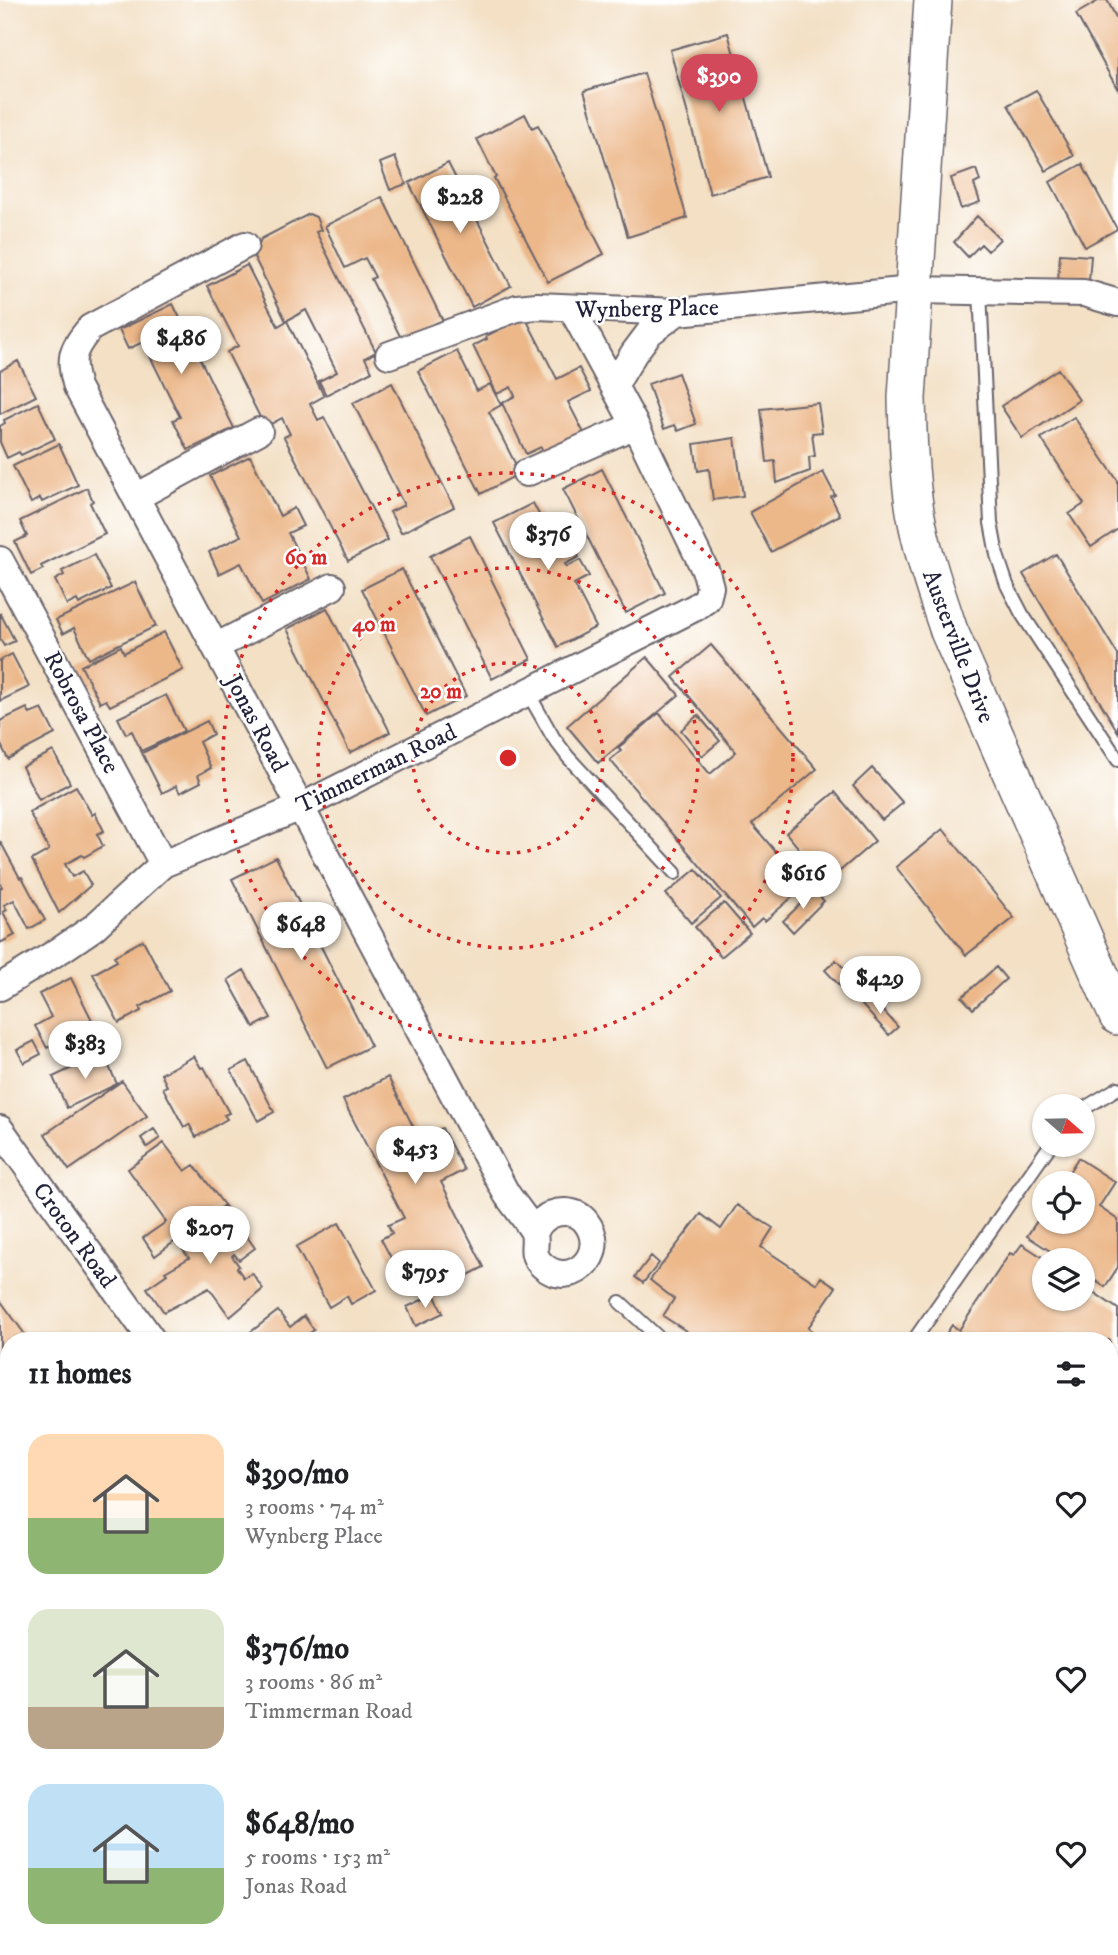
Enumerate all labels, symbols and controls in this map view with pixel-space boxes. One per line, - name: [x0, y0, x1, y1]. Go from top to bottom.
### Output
- pin: $390: [678, 54, 760, 114]
- text: $390: [697, 62, 741, 91]
- pin: $228: [419, 176, 501, 235]
- text: $228: [437, 183, 483, 212]
- street label: Wynberg Place: [574, 293, 719, 325]
- pin: $486: [140, 316, 222, 376]
- text: $486: [156, 324, 206, 353]
- pin: $376: [507, 512, 589, 572]
- text: $376: [525, 520, 571, 549]
- text: 60 m: [285, 545, 327, 571]
- street label: Austerville Drive: [915, 566, 1001, 727]
- text: 40 m: [352, 612, 396, 638]
- street label: Robrosa Place: [36, 646, 126, 779]
- street label: Jonas Road: [217, 668, 294, 777]
- text: 20 m: [420, 679, 462, 705]
- street label: Timmerman Road: [291, 717, 462, 821]
- centre of rings: [496, 746, 520, 770]
- pin: $616: [762, 852, 844, 911]
- text: $616: [781, 859, 825, 888]
- pin: $648: [260, 902, 342, 962]
- text: $648: [276, 910, 326, 939]
- pin: $429: [839, 956, 921, 1016]
- text: $429: [856, 964, 904, 993]
- pin: $383: [44, 1021, 126, 1081]
- text: $383: [64, 1029, 106, 1058]
- north arrow: [1032, 1094, 1096, 1157]
- map controls: [1032, 1094, 1095, 1311]
- pin: $453: [374, 1126, 456, 1186]
- text: $453: [392, 1134, 438, 1163]
- button: locate: [1032, 1171, 1095, 1234]
- street label: Croton Road: [26, 1177, 123, 1294]
- pin: $207: [169, 1206, 251, 1266]
- text: $207: [186, 1214, 234, 1243]
- button: layers: [1032, 1248, 1095, 1311]
- pin: $795: [384, 1250, 466, 1310]
- text: $795: [401, 1258, 449, 1287]
- icon: filters: [1052, 1355, 1090, 1393]
- text: 11 homes: [28, 1356, 132, 1393]
- text: $390/mo: [245, 1456, 349, 1493]
- icon: home: [84, 1462, 168, 1546]
- icon: heart: [1052, 1485, 1090, 1523]
- text: 3 rooms · 74 m²: [245, 1493, 384, 1522]
- text: Wynberg Place: [245, 1522, 383, 1551]
- text: $376/mo: [245, 1631, 349, 1668]
- icon: home: [84, 1637, 168, 1721]
- icon: heart: [1052, 1660, 1090, 1698]
- text: 3 rooms · 86 m²: [245, 1668, 382, 1697]
- text: Timmerman Road: [245, 1697, 412, 1726]
- text: $648/mo: [245, 1806, 354, 1843]
- icon: home: [84, 1812, 168, 1896]
- icon: heart: [1052, 1835, 1090, 1873]
- text: 5 rooms · 153 m²: [245, 1843, 390, 1872]
- text: Jonas Road: [245, 1872, 347, 1901]

